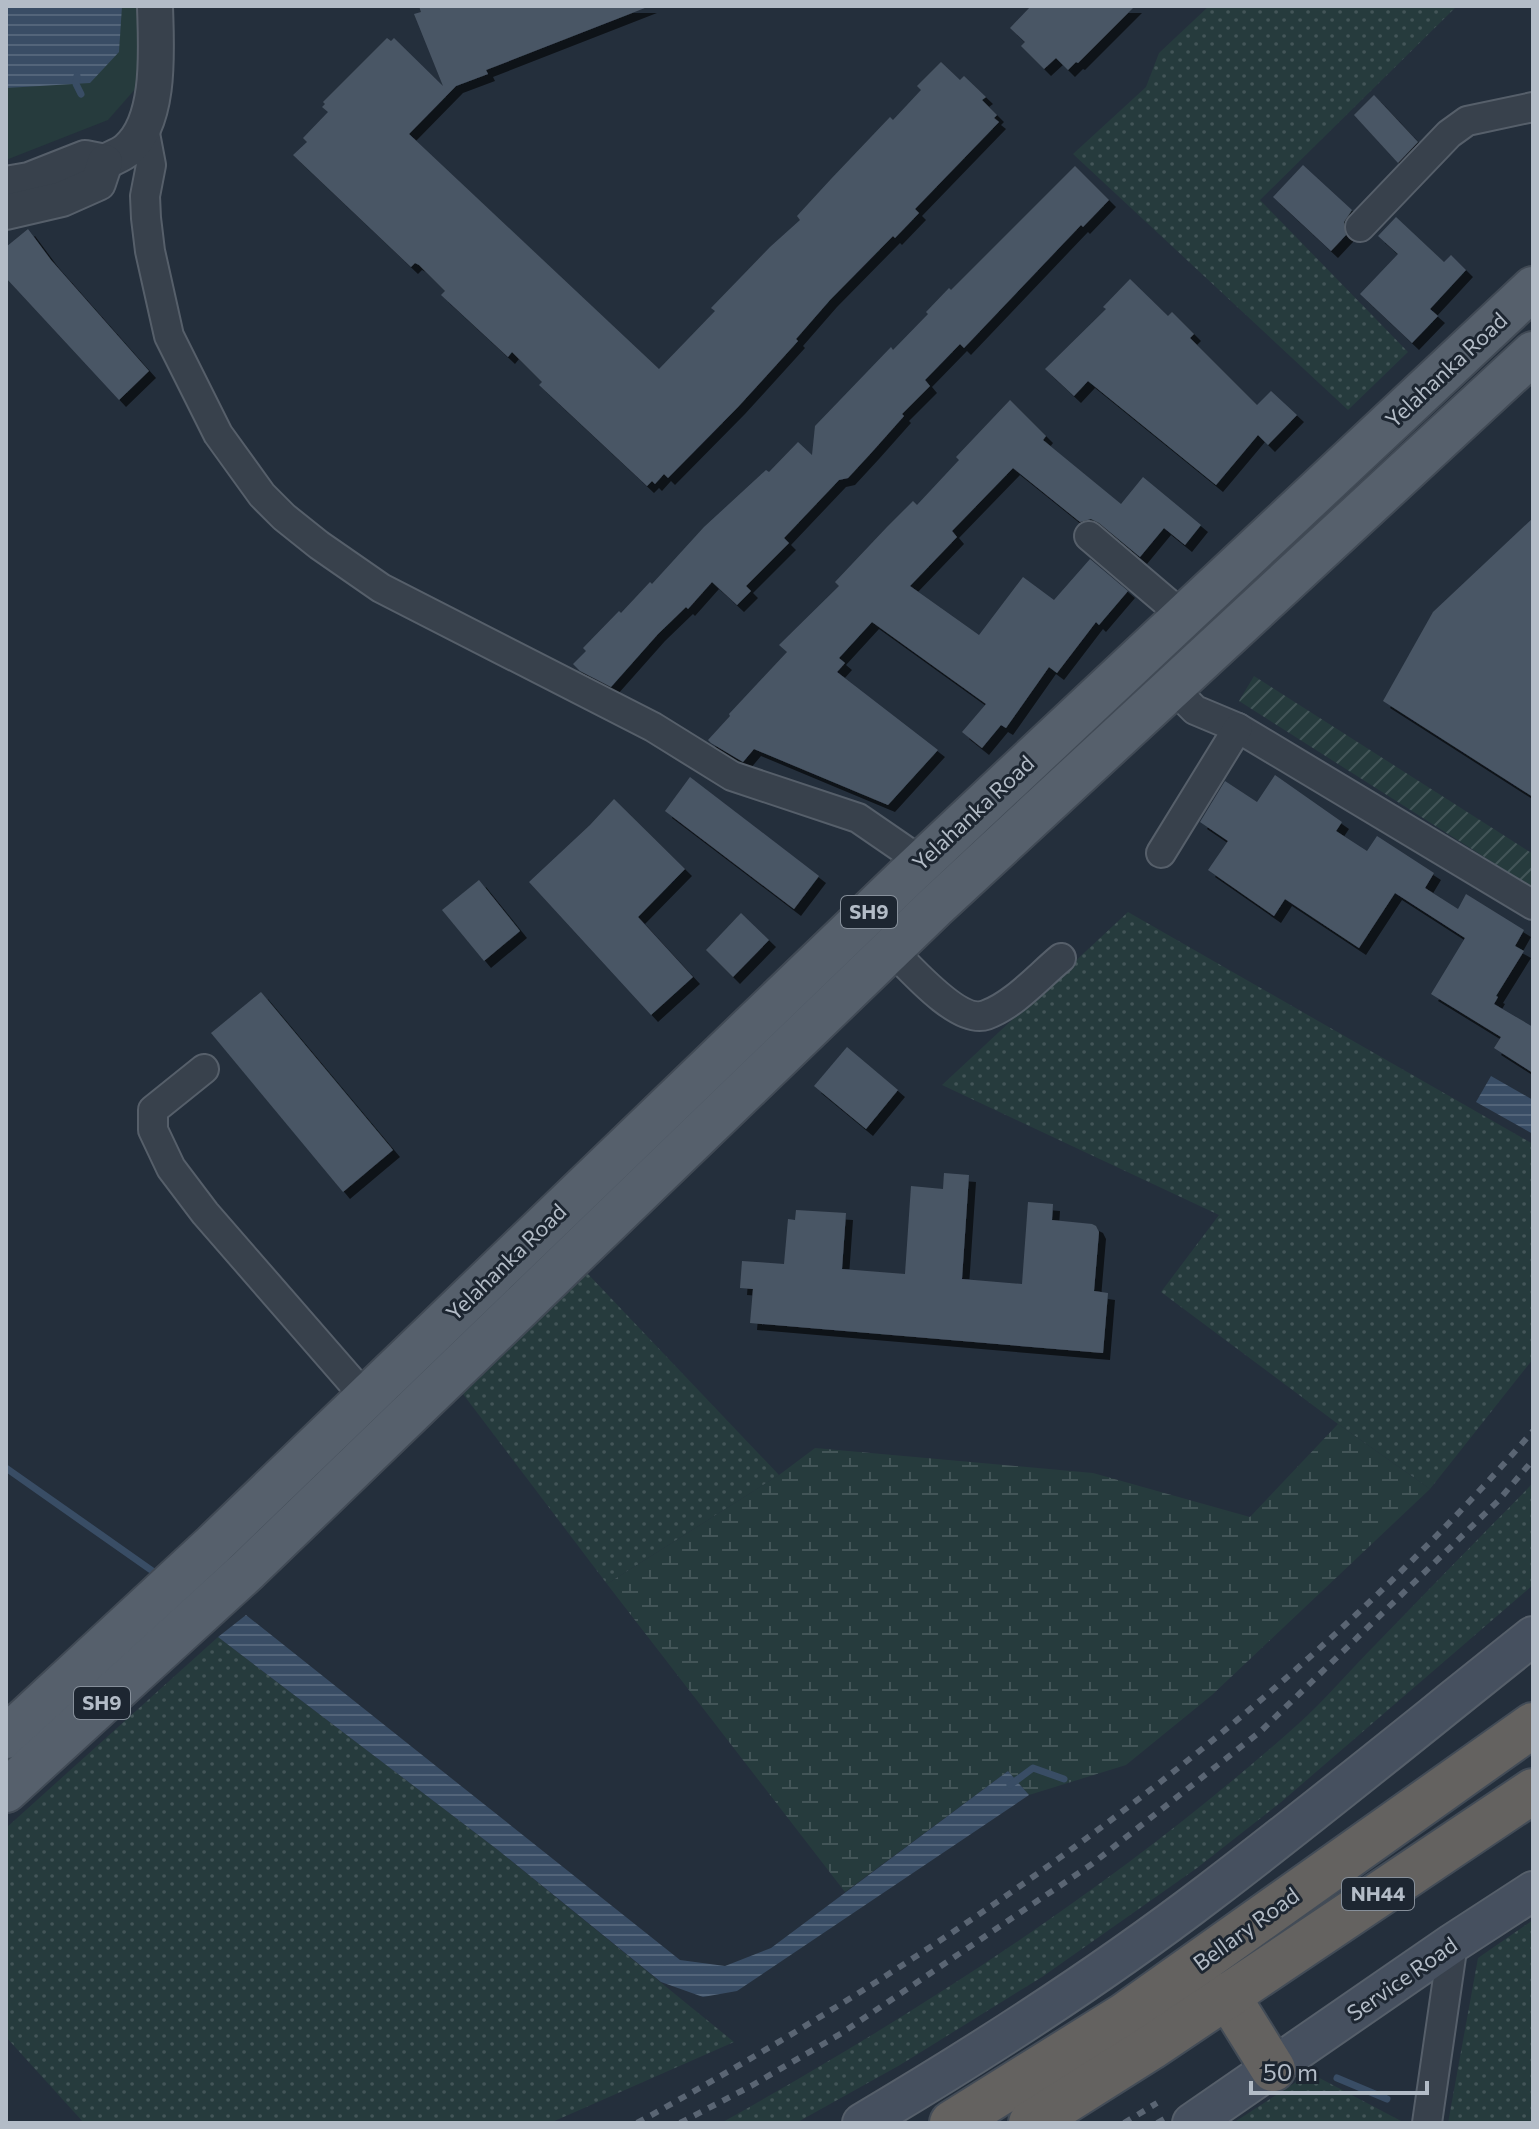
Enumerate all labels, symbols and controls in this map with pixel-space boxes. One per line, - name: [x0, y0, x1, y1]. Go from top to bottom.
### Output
- street label: Yelahanka Road: [1379, 306, 1512, 433]
- street label: Yelahanka Road: [906, 749, 1039, 876]
- road number: SH9: [841, 896, 897, 928]
- street label: Yelahanka Road: [440, 1197, 571, 1326]
- road number: SH9: [74, 1687, 130, 1719]
- road number: NH44: [1342, 1878, 1414, 1910]
- street label: Bellary Road: [1188, 1881, 1304, 1976]
- street label: Service Road: [1341, 1931, 1462, 2026]
- scale bar: [1251, 2045, 1427, 2095]
- text: 50 m: [1263, 2057, 1318, 2086]

